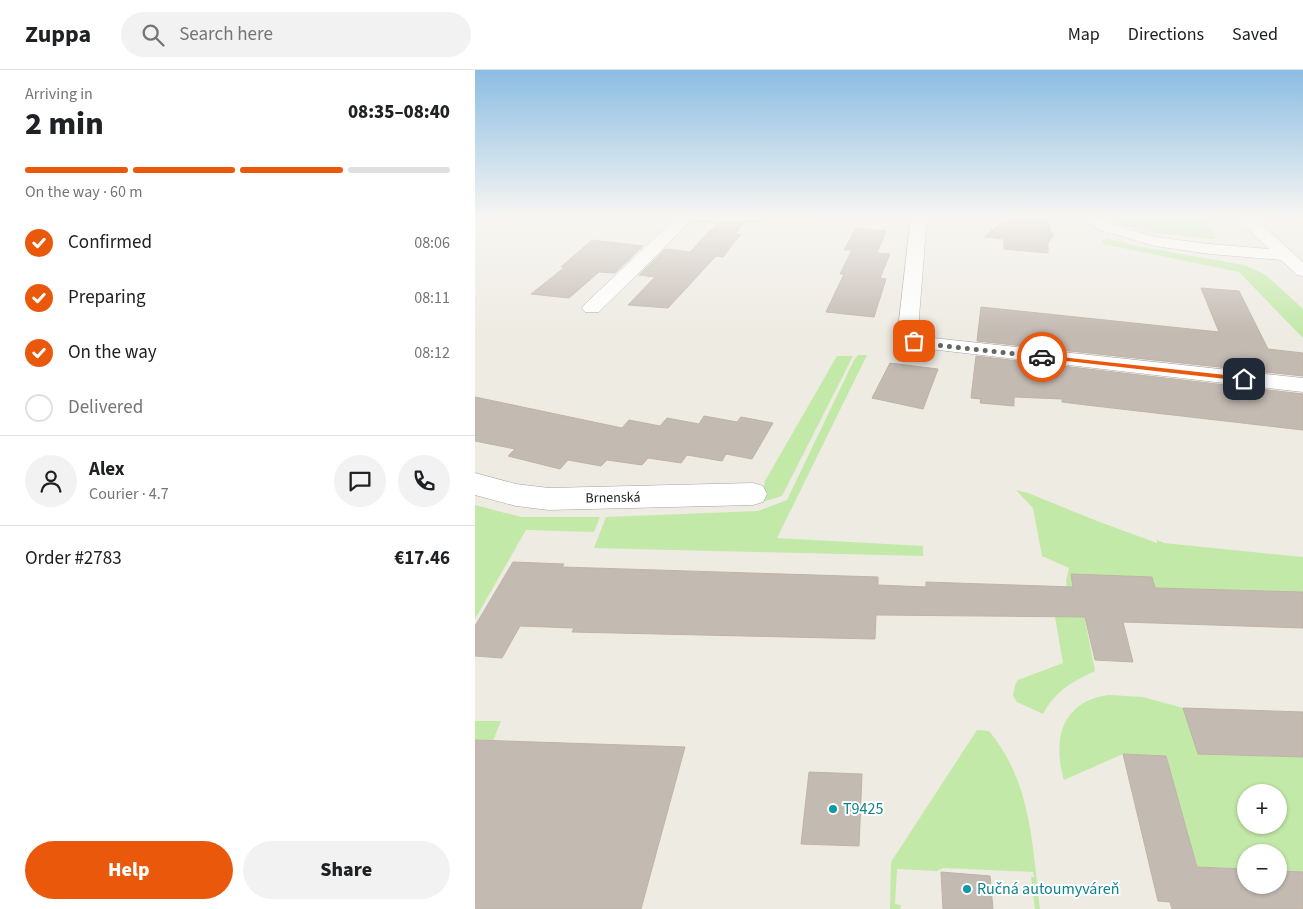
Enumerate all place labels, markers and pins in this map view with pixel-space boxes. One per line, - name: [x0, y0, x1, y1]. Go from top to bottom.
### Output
- pin: [893, 320, 935, 362]
- pin: [1223, 358, 1265, 400]
- place label: T9425: [843, 798, 883, 820]
- marker: T9425: [827, 803, 839, 815]
- place label: Ručná autoumyváreň: [977, 878, 1120, 900]
- marker: Ručná autoumyváreň: [961, 883, 973, 895]

